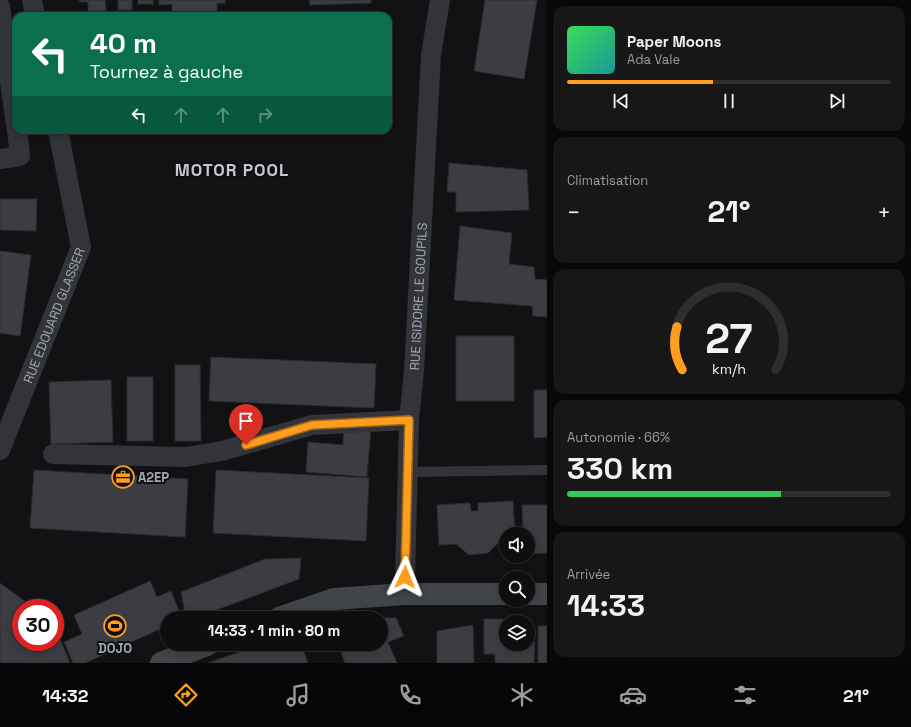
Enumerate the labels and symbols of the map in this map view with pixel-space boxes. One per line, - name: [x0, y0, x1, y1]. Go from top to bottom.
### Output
- district label: MOTOR POOL: [175, 159, 289, 181]
- street label: RUE ISIDORE LE GOUPILS: [406, 222, 430, 371]
- street label: RUE EDOUARD GLASSER: [19, 245, 88, 386]
- pin: [229, 404, 263, 445]
- office icon: A2EP: [110, 464, 136, 490]
- place label: A2EP: [138, 469, 169, 486]
- position arrow: [384, 556, 426, 598]
- speed limit sign: 30: [12, 599, 64, 651]
- sports icon: DOJO: [102, 613, 128, 639]
- place label: DOJO: [98, 640, 132, 657]

